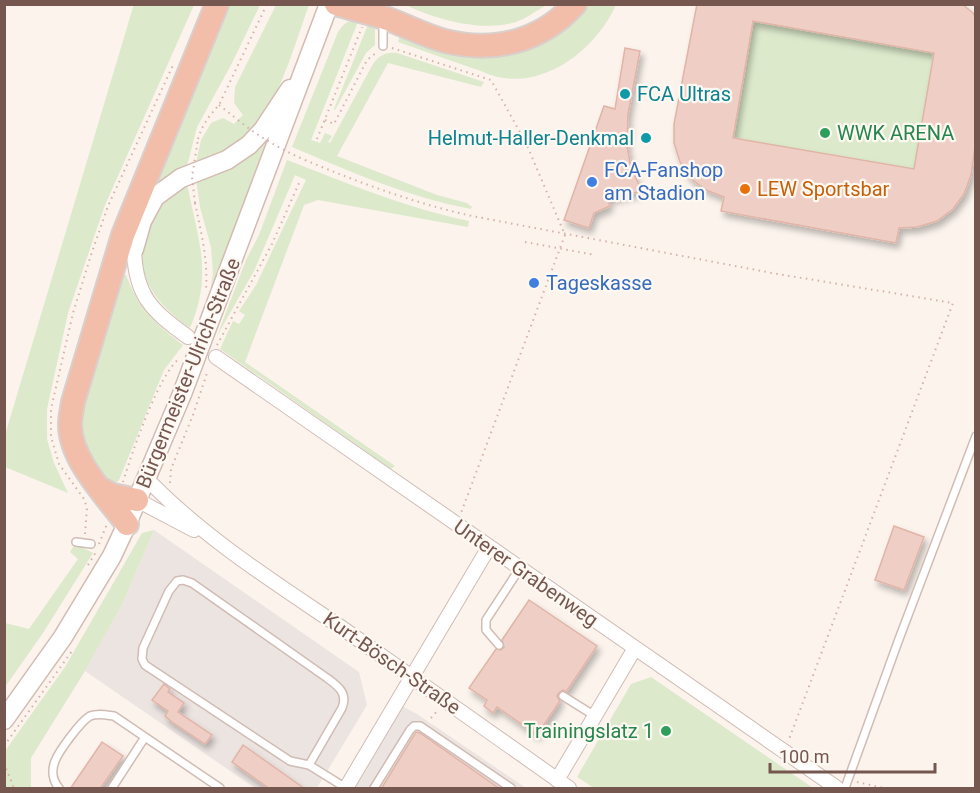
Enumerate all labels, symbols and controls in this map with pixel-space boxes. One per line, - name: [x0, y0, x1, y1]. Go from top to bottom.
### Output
- place label: FCA Ultras: [637, 82, 731, 106]
- marker: FCA Ultras: [618, 87, 632, 101]
- place label: WWK ARENA: [837, 121, 954, 145]
- place label: Helmut-Haller-Denkmal: [428, 126, 634, 150]
- marker: WWK ARENA: [818, 126, 832, 140]
- marker: Helmut-Haller-Denkmal: [639, 131, 653, 145]
- place label: FCA-Fanshop am Stadion: [604, 158, 723, 205]
- marker: FCA-Fanshop am Stadion: [585, 175, 599, 189]
- place label: LEW Sportsbar: [757, 177, 890, 201]
- marker: LEW Sportsbar: [738, 182, 752, 196]
- street label: Bürgermeister-Ulrich-Straße: [131, 254, 245, 492]
- place label: Tageskasse: [546, 271, 652, 295]
- marker: Tageskasse: [527, 276, 541, 290]
- street label: Unterer Grabenweg: [449, 514, 603, 632]
- street label: Kurt-Bösch-Straße: [319, 607, 465, 719]
- place label: Trainingslatz 1: [524, 719, 654, 743]
- marker: Trainingslatz 1: [659, 724, 673, 738]
- scale bar: [770, 736, 935, 774]
- text: 100 m: [779, 746, 830, 767]

